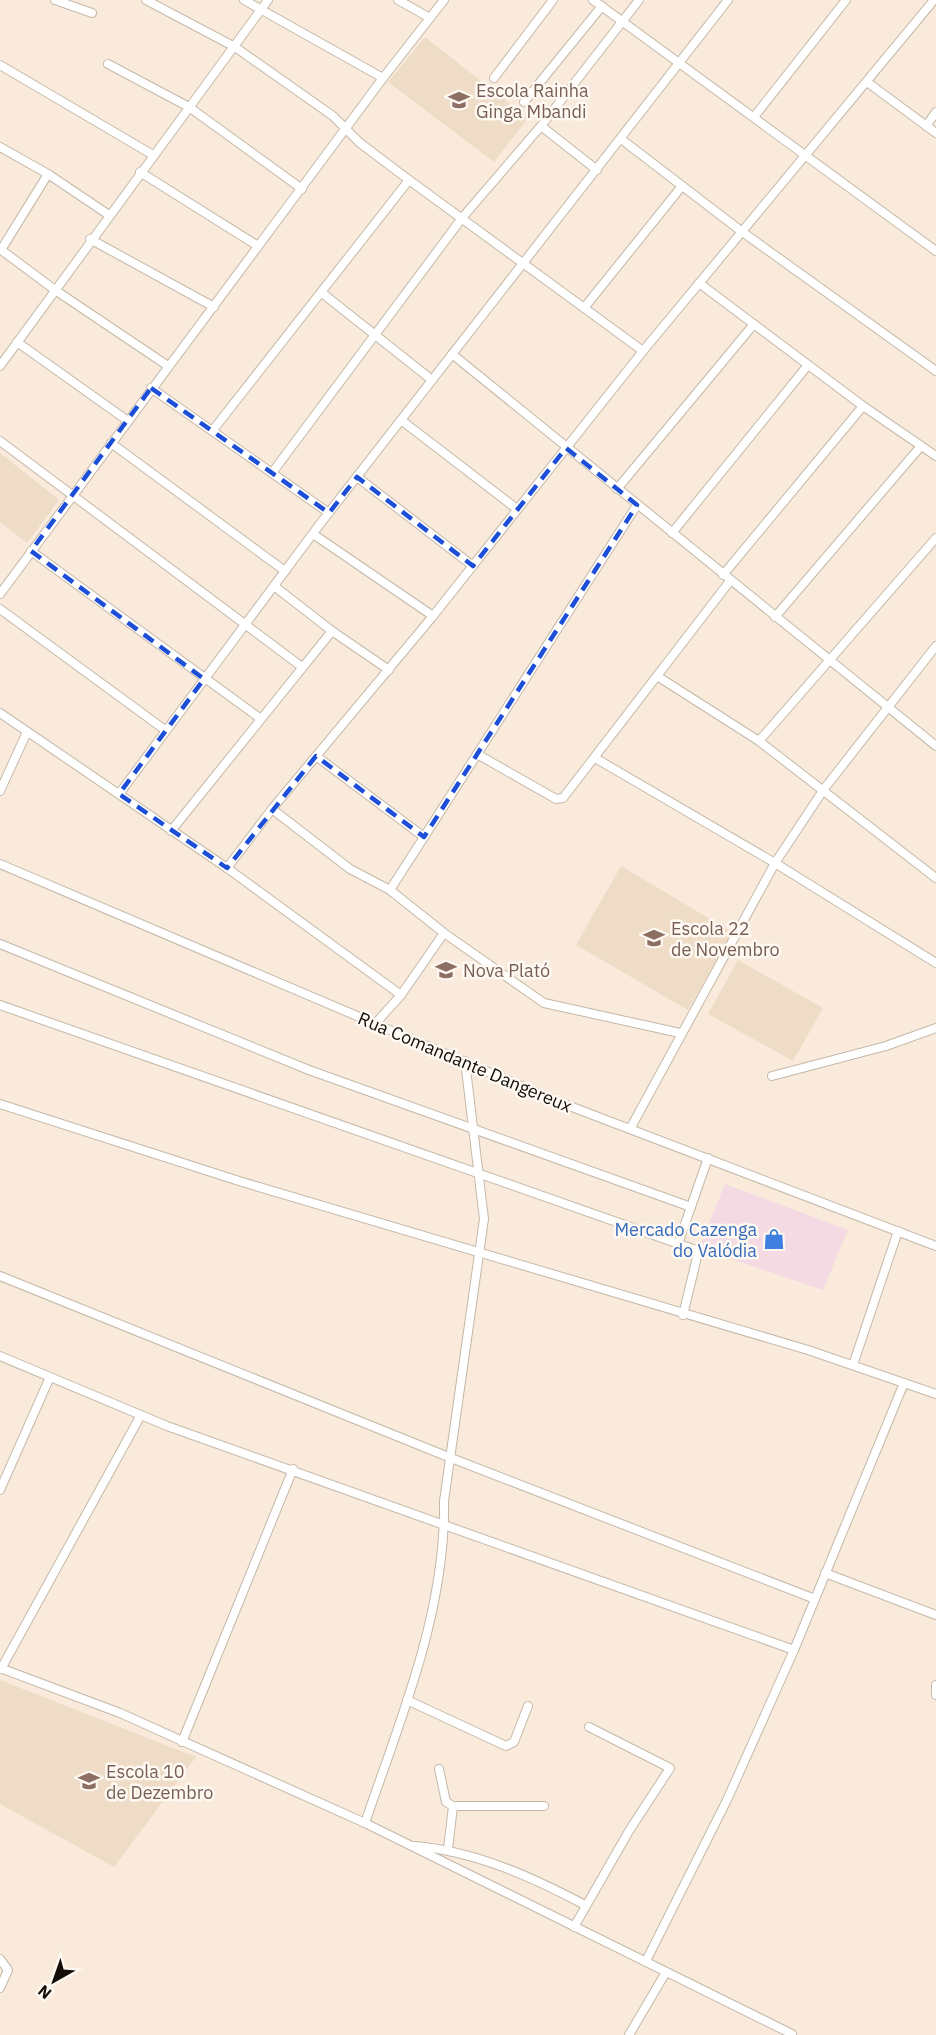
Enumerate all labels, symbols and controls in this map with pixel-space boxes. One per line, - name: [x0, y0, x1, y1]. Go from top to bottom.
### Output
- place label: Escola Rainha Ginga Mbandi: [476, 79, 589, 123]
- school or university icon: Escola Rainha Ginga Mbandi: [447, 88, 471, 112]
- place label: Escola 22 de Novembro: [671, 917, 780, 961]
- school or university icon: Escola 22 de Novembro: [642, 926, 666, 950]
- school or university icon: Nova Plató: [434, 958, 458, 982]
- place label: Nova Plató: [463, 959, 550, 982]
- street label: Rua Comandante Dangereux: [355, 1006, 575, 1118]
- place label: Mercado Cazenga do Valódia: [614, 1218, 757, 1262]
- shop icon: Mercado Cazenga do Valódia: [762, 1227, 786, 1251]
- place label: Escola 10 de Dezembro: [106, 1760, 213, 1804]
- school or university icon: Escola 10 de Dezembro: [77, 1769, 101, 1793]
- north arrow: [24, 1951, 84, 2011]
- text: N: [33, 1981, 55, 2004]

